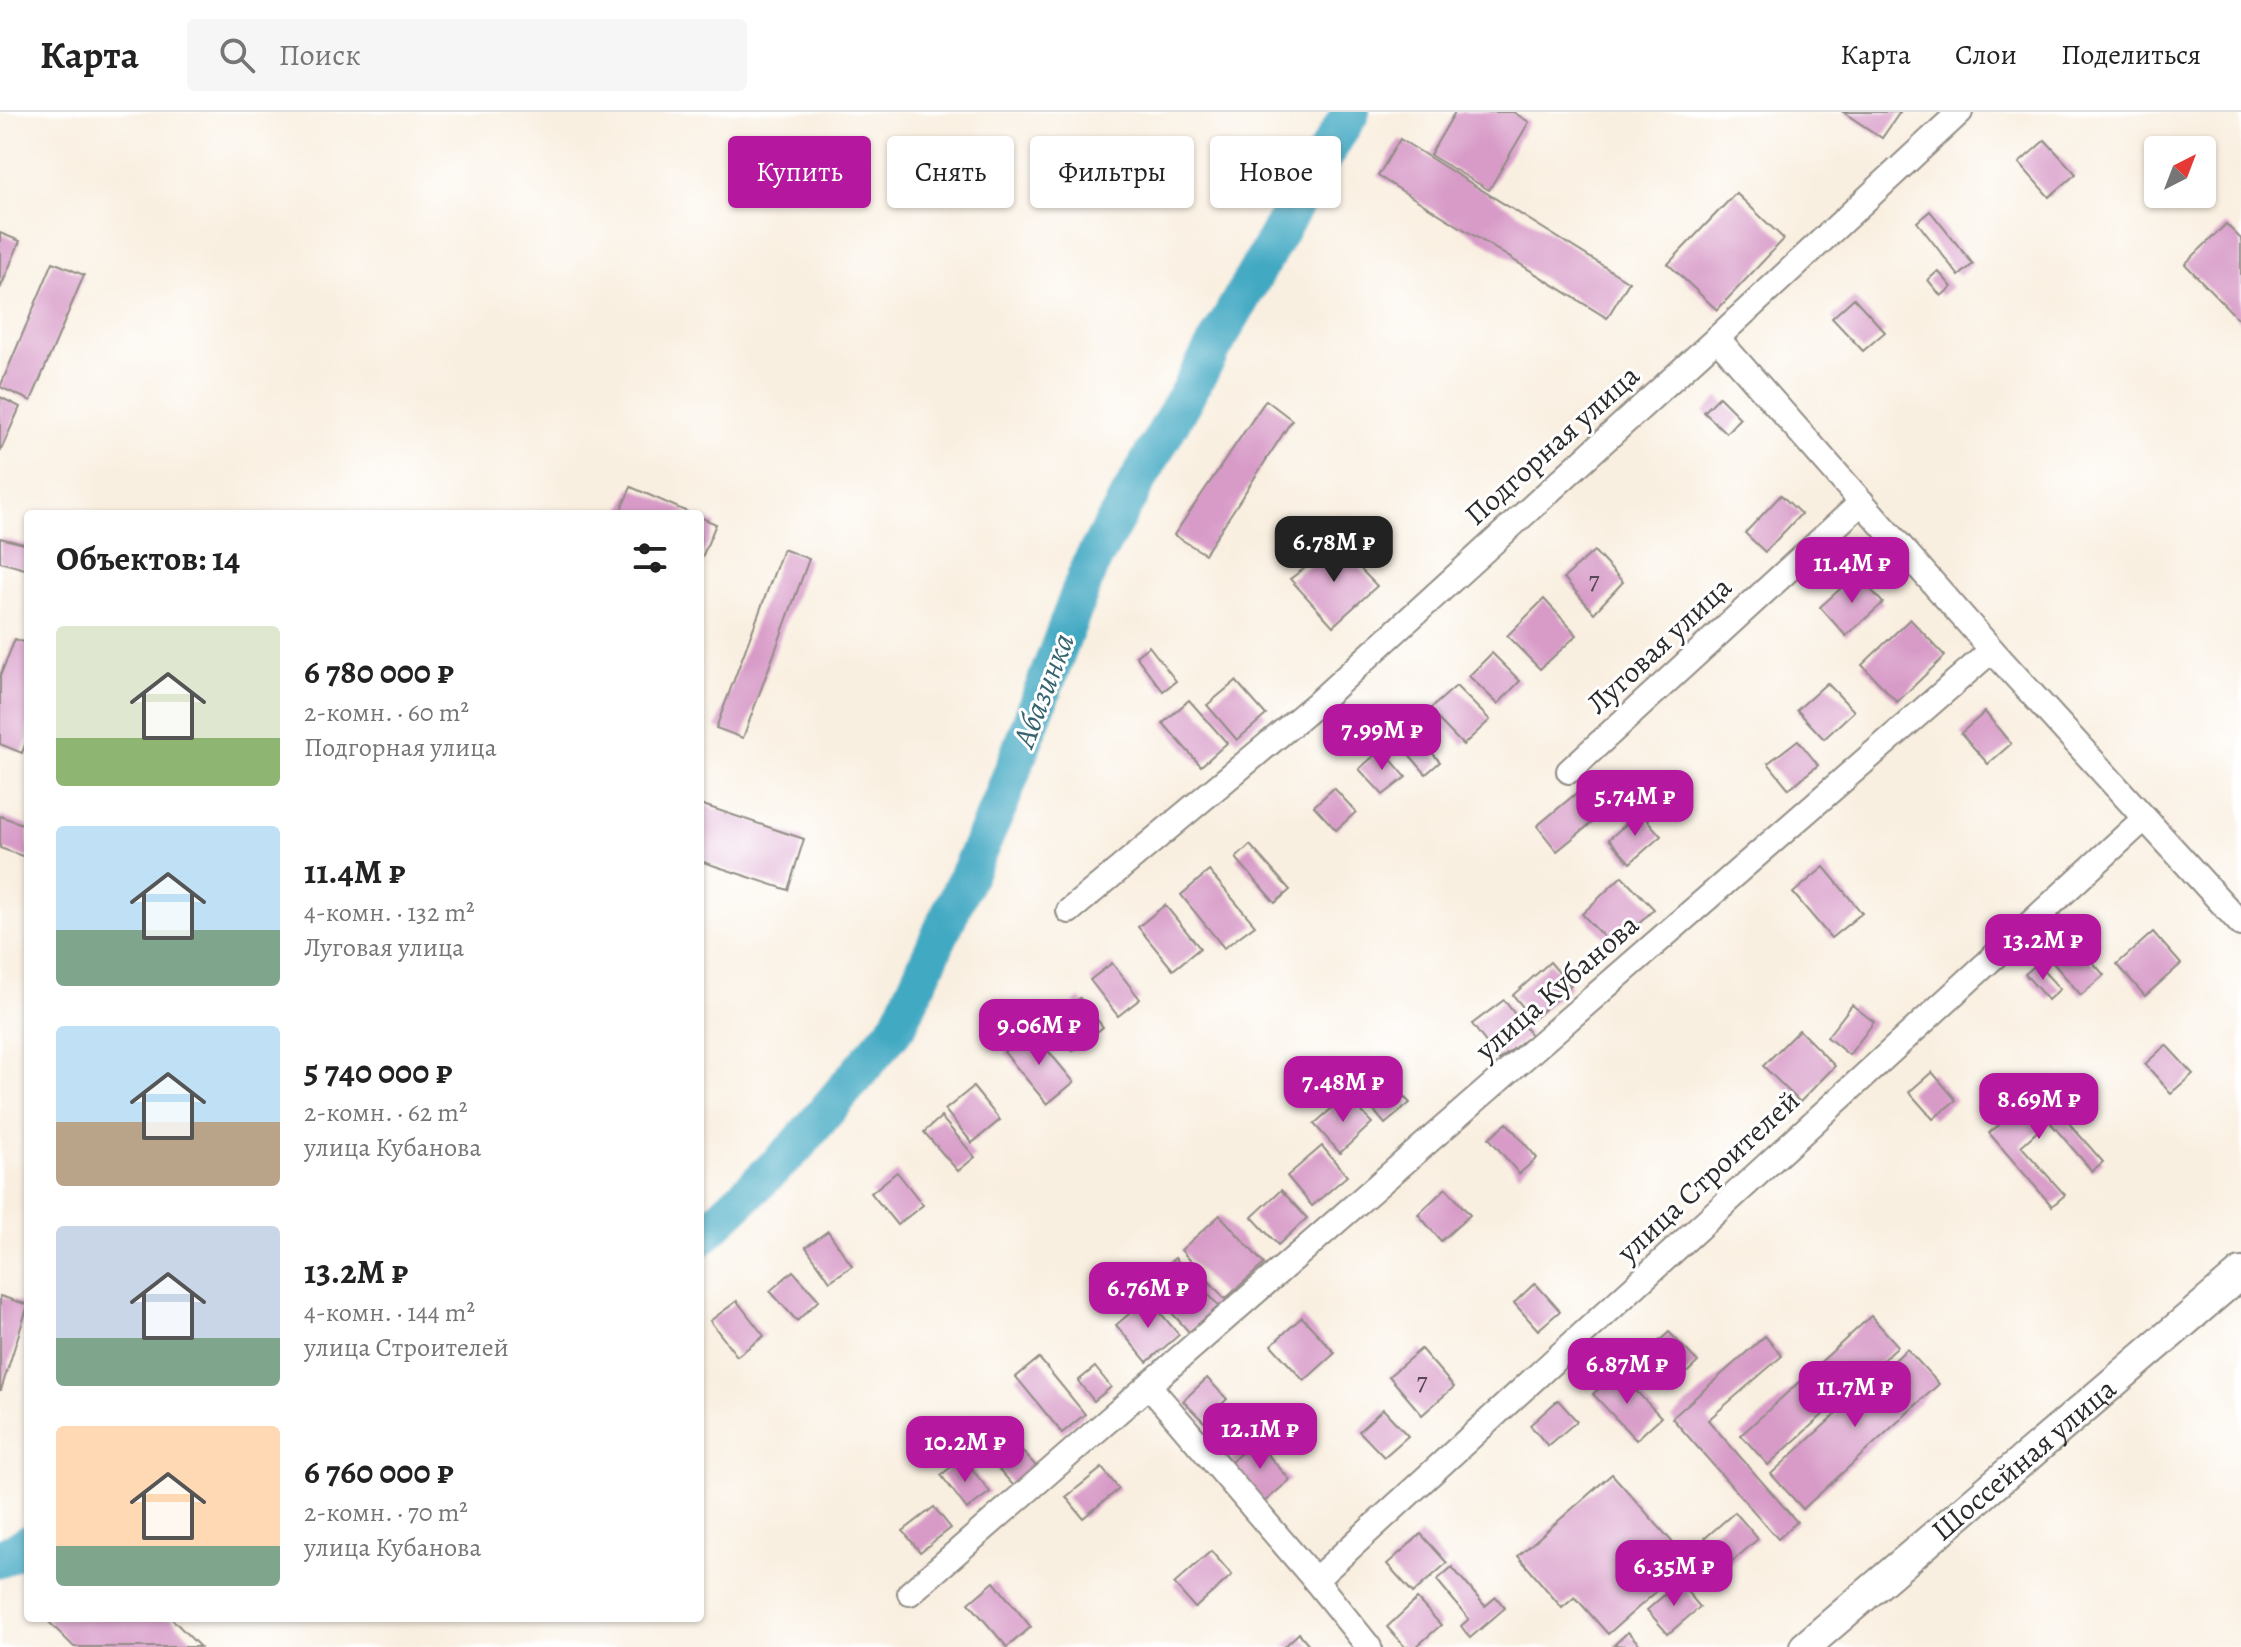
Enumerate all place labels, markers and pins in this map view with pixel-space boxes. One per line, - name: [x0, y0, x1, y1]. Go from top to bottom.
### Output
- pin: 6.78M ₽: [1260, 516, 1408, 584]
- pin: 11.4M ₽: [1778, 537, 1926, 605]
- pin: 7.99M ₽: [1308, 704, 1456, 772]
- pin: 5.74M ₽: [1561, 770, 1709, 838]
- pin: 13.2M ₽: [1969, 914, 2117, 982]
- pin: 9.06M ₽: [965, 999, 1113, 1067]
- pin: 7.48M ₽: [1269, 1056, 1417, 1124]
- pin: 8.69M ₽: [1965, 1073, 2113, 1141]
- pin: 6.76M ₽: [1074, 1262, 1222, 1330]
- pin: 6.87M ₽: [1553, 1338, 1701, 1406]
- pin: 11.7M ₽: [1781, 1361, 1929, 1429]
- pin: 12.1M ₽: [1186, 1403, 1334, 1471]
- pin: 10.2M ₽: [891, 1416, 1039, 1484]
- pin: 6.35M ₽: [1600, 1540, 1748, 1608]

